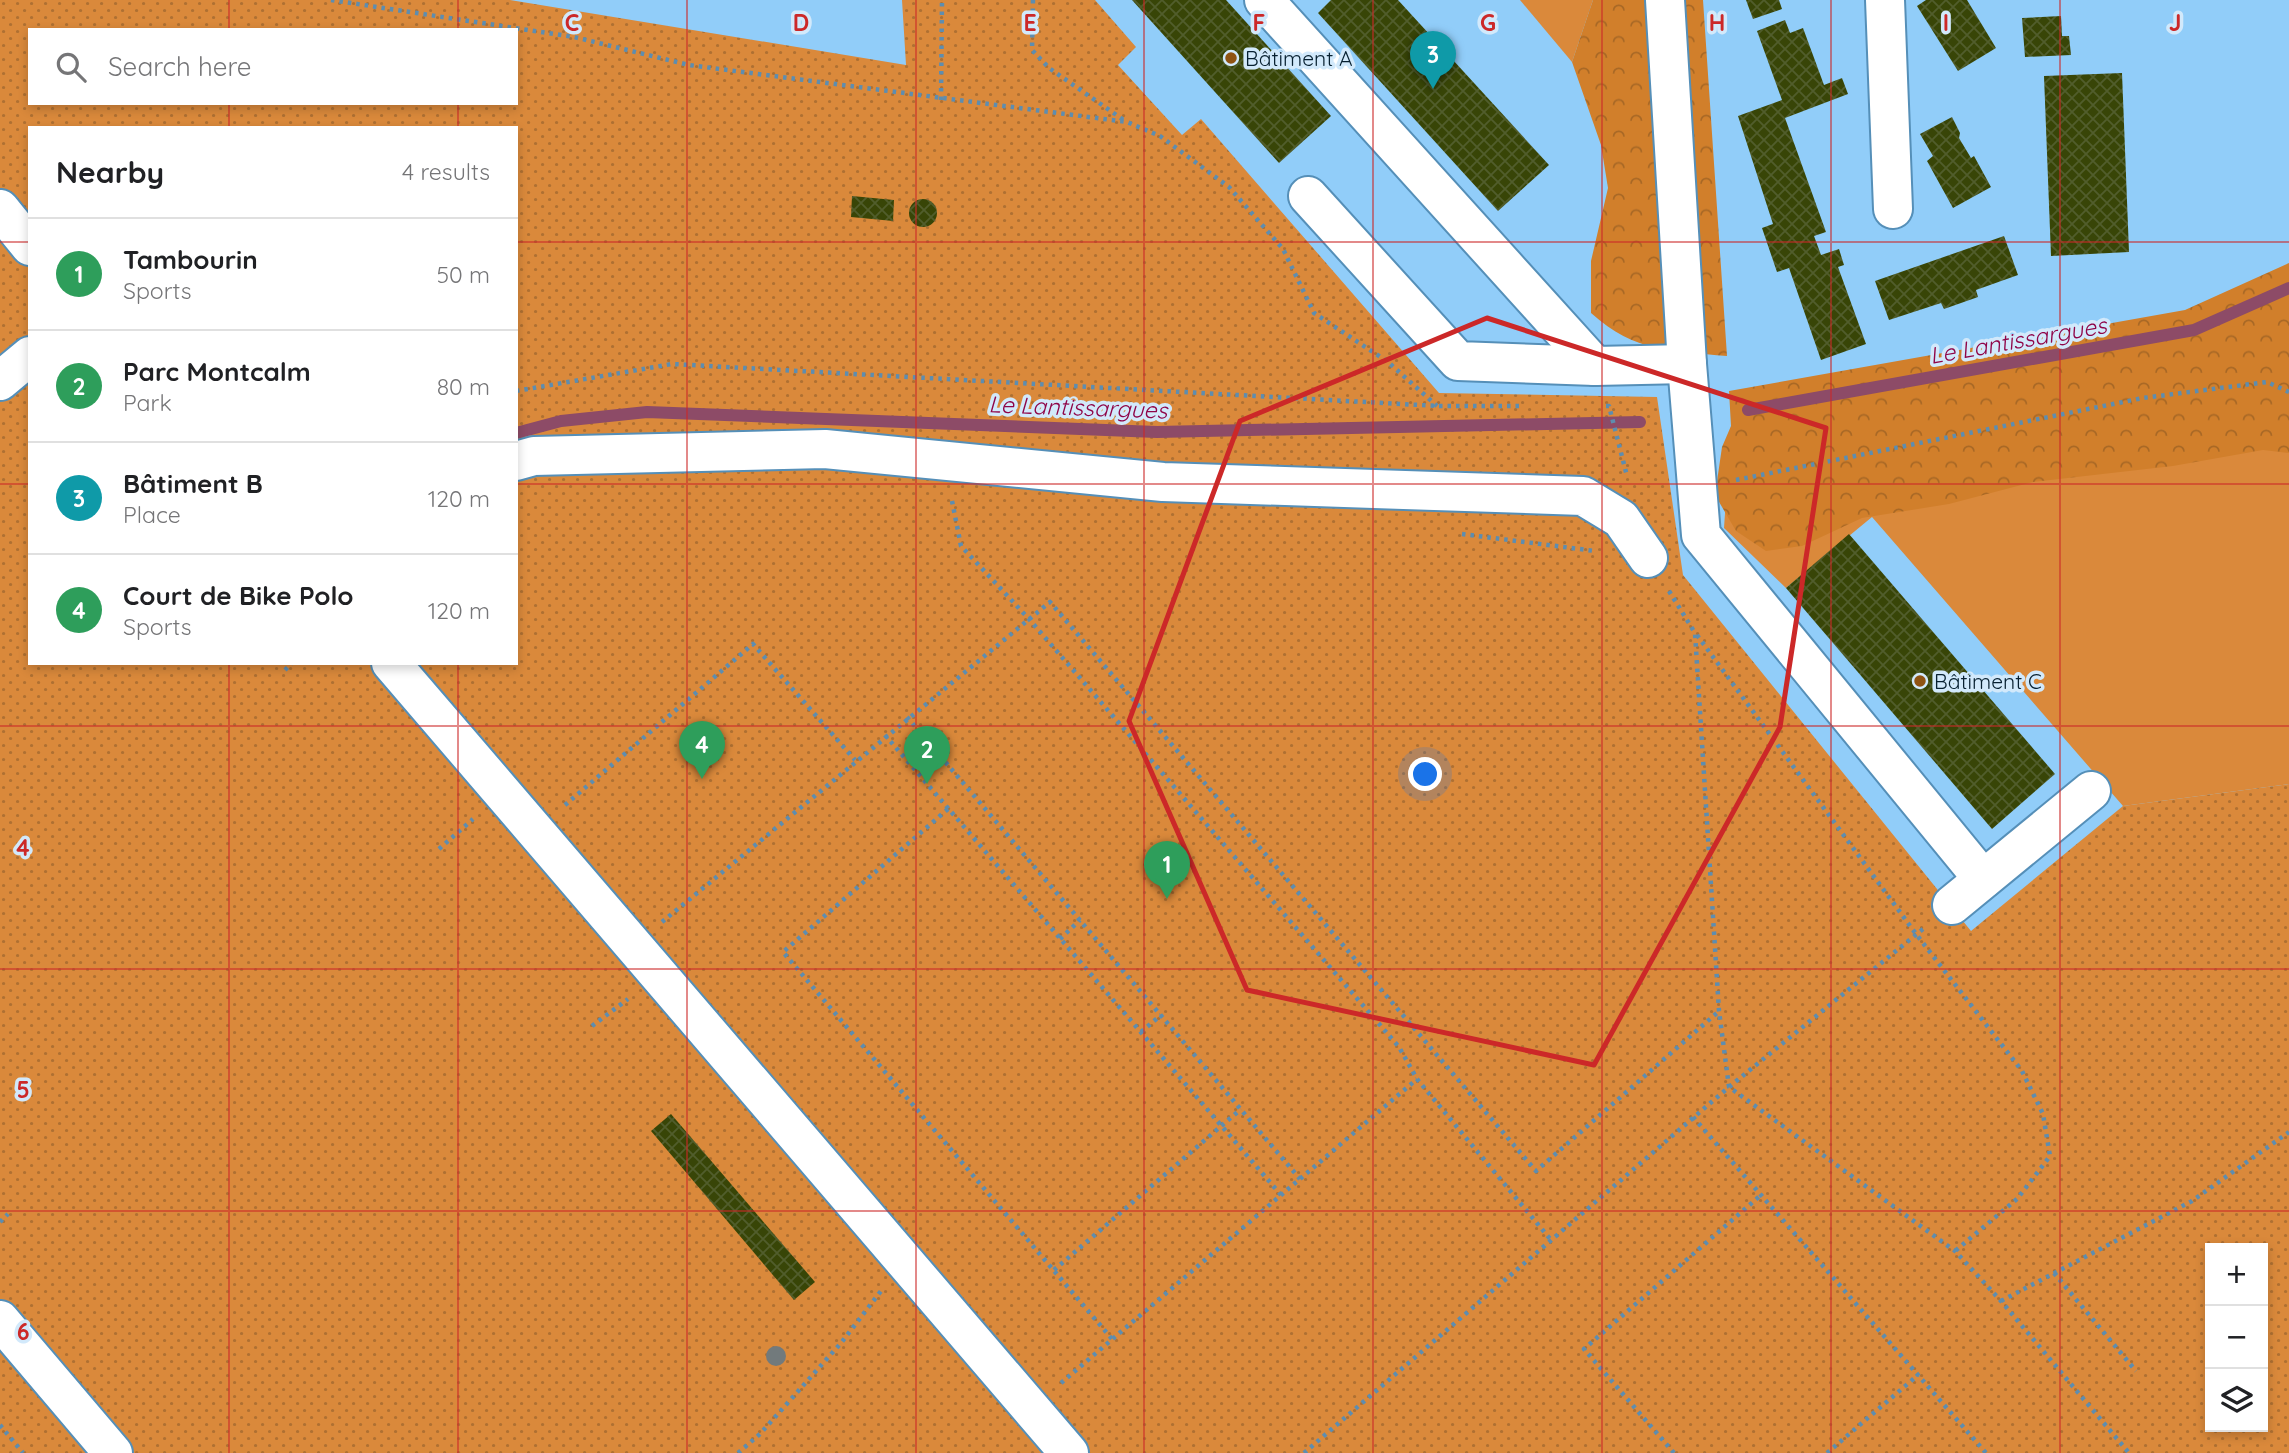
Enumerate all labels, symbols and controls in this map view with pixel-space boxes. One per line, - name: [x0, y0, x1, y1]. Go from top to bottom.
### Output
- text: C: [565, 8, 579, 37]
- text: D: [793, 8, 809, 37]
- text: E: [1023, 8, 1037, 37]
- text: F: [1253, 8, 1265, 37]
- text: G: [1480, 8, 1496, 37]
- text: H: [1709, 8, 1725, 37]
- text: I: [1943, 8, 1949, 37]
- text: J: [2169, 8, 2181, 37]
- search box: [28, 28, 518, 105]
- pin: 3: [1410, 31, 1456, 89]
- place label: Bâtiment A: [1245, 45, 1353, 71]
- icon: search: [52, 48, 90, 86]
- text: Search here: [108, 50, 252, 83]
- marker: Bâtiment A: [1223, 50, 1239, 66]
- text: Nearby: [56, 153, 164, 191]
- text: 4 results: [402, 157, 490, 186]
- text: Tambourin: [123, 243, 258, 276]
- text: 1: [75, 260, 83, 289]
- text: 50 m: [437, 260, 490, 289]
- text: Sports: [123, 276, 192, 305]
- water label: Le Lantissargues: [1927, 310, 2111, 370]
- text: Parc Montcalm: [123, 355, 311, 388]
- text: 2: [72, 372, 86, 401]
- text: 80 m: [437, 372, 490, 401]
- text: Park: [123, 388, 172, 417]
- water label: Le Lantissargues: [988, 389, 1170, 425]
- text: Bâtiment B: [123, 467, 263, 500]
- text: 3: [73, 484, 85, 513]
- text: 120 m: [428, 484, 490, 513]
- text: Place: [123, 500, 181, 529]
- text: Court de Bike Polo: [123, 579, 354, 612]
- text: 4: [72, 596, 86, 625]
- text: 120 m: [428, 596, 490, 625]
- text: Sports: [123, 612, 192, 641]
- place label: Bâtiment C: [1934, 668, 2042, 694]
- marker: Bâtiment C: [1912, 673, 1928, 689]
- pin: 4: [679, 721, 725, 779]
- pin: 2: [904, 726, 950, 784]
- your location: [1408, 757, 1442, 791]
- text: 4: [16, 833, 30, 862]
- pin: 1: [1144, 841, 1190, 899]
- text: 5: [16, 1075, 30, 1104]
- map controls: [2205, 1243, 2268, 1432]
- button: +: [2205, 1243, 2268, 1306]
- button: −: [2205, 1306, 2268, 1369]
- text: 6: [17, 1317, 29, 1346]
- button: layers: [2205, 1369, 2268, 1432]

